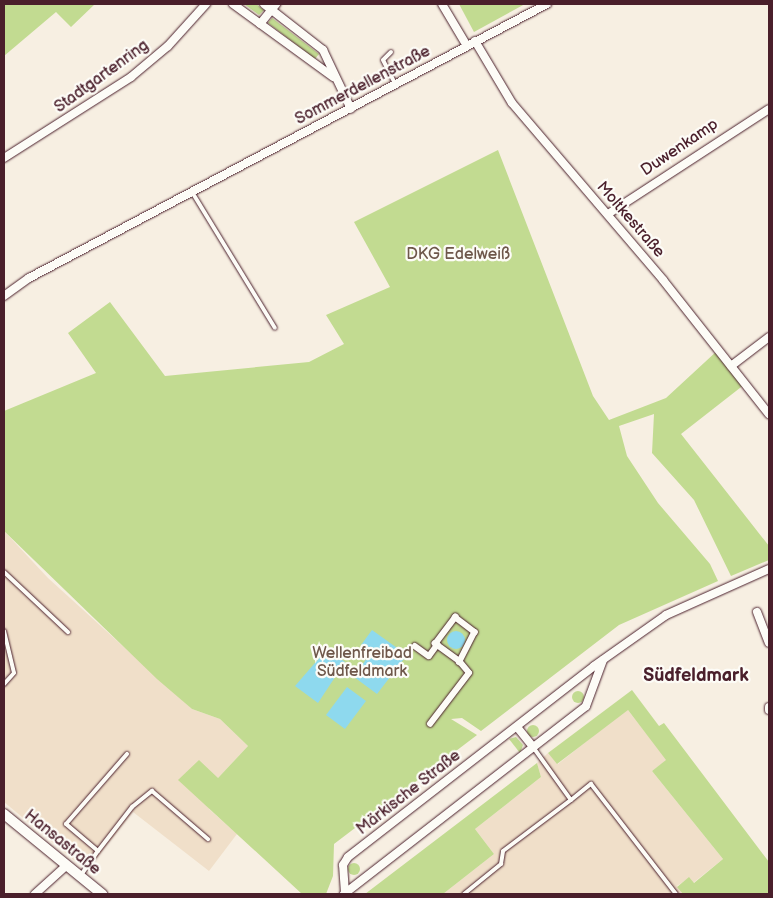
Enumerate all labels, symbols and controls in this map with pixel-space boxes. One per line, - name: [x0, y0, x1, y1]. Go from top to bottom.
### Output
- street label: Stadtgartenring: [51, 36, 153, 118]
- street label: Sommerdellenstraße: [292, 42, 434, 130]
- street label: Duwenkamp: [638, 115, 722, 181]
- street label: Moltkestraße: [592, 178, 668, 262]
- park label: DKG Edelweiß: [406, 245, 510, 265]
- park label: Wellenfreibad Südfeldmark: [312, 644, 412, 682]
- district label: Südfeldmark: [643, 665, 749, 687]
- street label: Märkische Straße: [353, 746, 465, 840]
- street label: Hansastraße: [20, 806, 104, 880]

